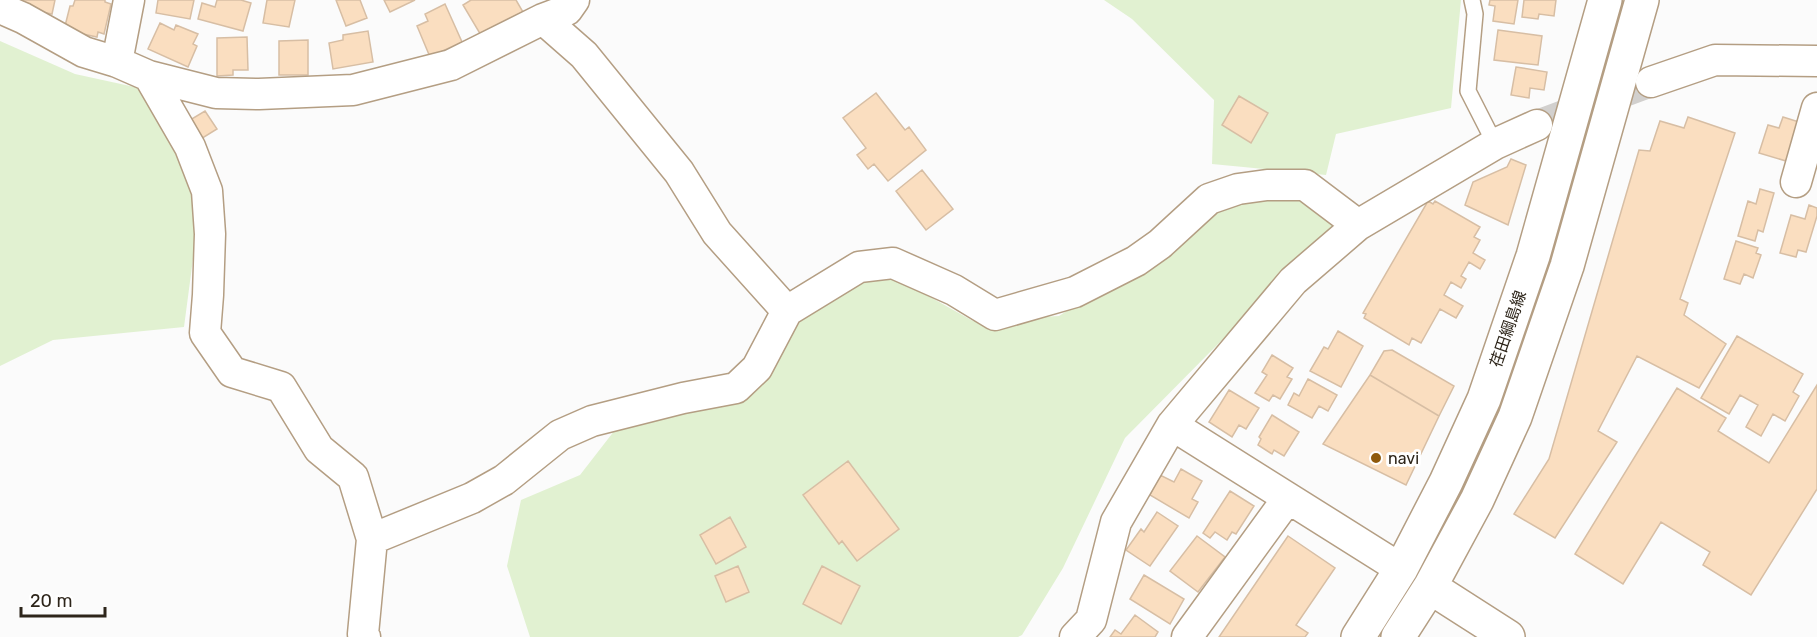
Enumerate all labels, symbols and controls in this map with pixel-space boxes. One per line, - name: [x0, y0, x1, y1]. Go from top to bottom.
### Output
- street label: 荏田綱島線: [1486, 288, 1530, 370]
- place label: navi: [1388, 449, 1419, 468]
- marker: navi: [1369, 451, 1383, 465]
- scale bar: [21, 580, 105, 618]
- text: 20 m: [30, 590, 72, 612]

